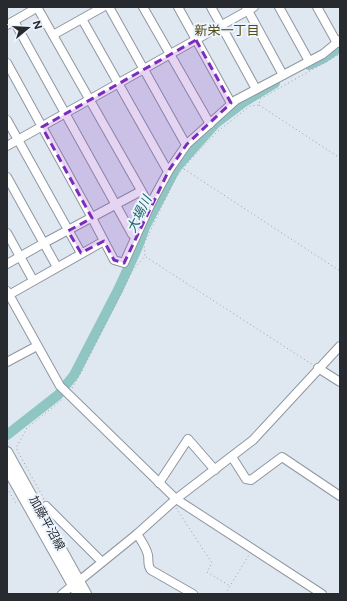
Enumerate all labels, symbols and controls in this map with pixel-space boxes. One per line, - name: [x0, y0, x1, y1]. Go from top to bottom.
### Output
- north arrow: [8, 8, 48, 48]
- text: N: [30, 19, 45, 31]
- district label: 新栄一丁目: [194, 23, 260, 38]
- water label: 大場川: [124, 191, 155, 235]
- street label: 加藤平沼線: [26, 493, 68, 553]

